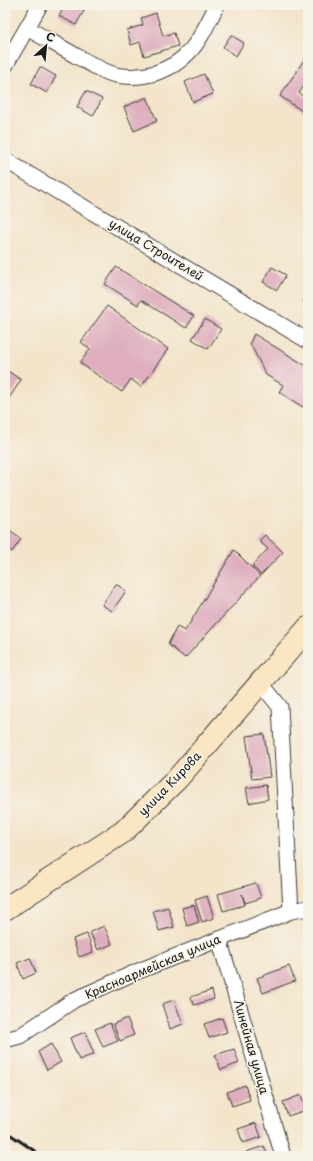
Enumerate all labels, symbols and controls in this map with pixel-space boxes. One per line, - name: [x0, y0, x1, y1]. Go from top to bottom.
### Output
- north arrow: [26, 26, 66, 66]
- text: С: [43, 27, 58, 46]
- street label: улица Строителей: [106, 214, 207, 284]
- street label: улица Кирова: [134, 747, 205, 820]
- street label: Красноармейская улица: [82, 929, 224, 1003]
- street label: Линейная улица: [230, 997, 274, 1096]

